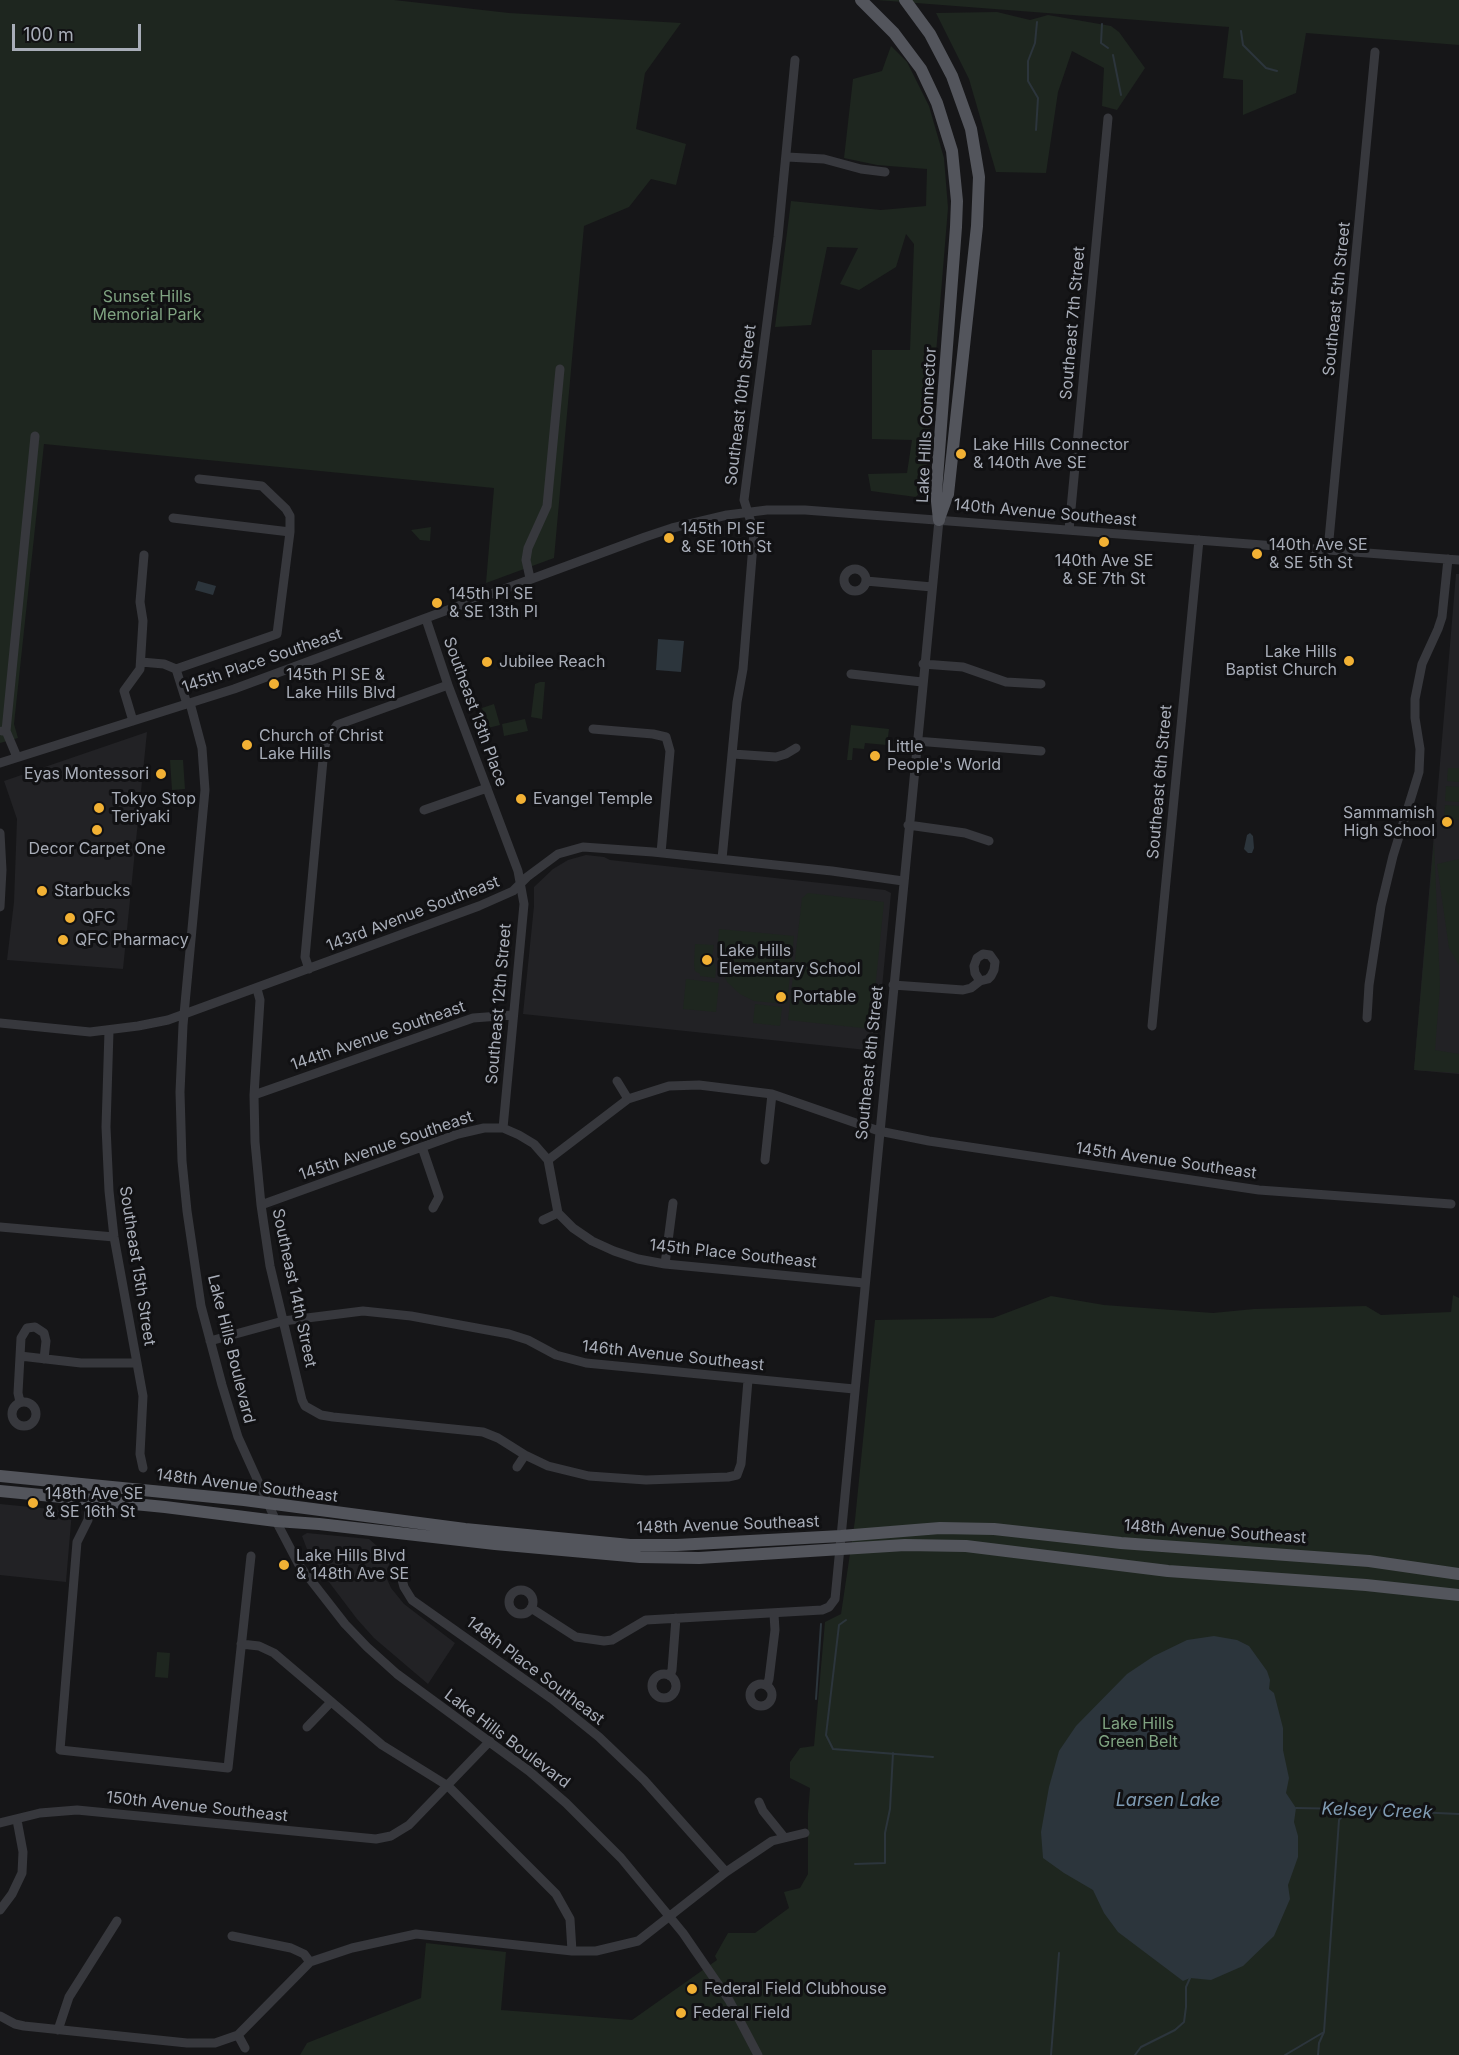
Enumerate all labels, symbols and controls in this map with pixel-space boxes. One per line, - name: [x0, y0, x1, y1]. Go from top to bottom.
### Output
- scale bar: [15, 12, 144, 50]
- text: 100 m: [23, 24, 74, 45]
- street label: Southeast 5th Street: [1319, 221, 1355, 377]
- street label: Southeast 7th Street: [1057, 245, 1089, 401]
- park label: Sunset Hills Memorial Park: [92, 287, 202, 325]
- street label: Southeast 10th Street: [722, 324, 760, 486]
- street label: Lake Hills Connector: [913, 347, 941, 503]
- place label: Lake Hills Connector & 140th Ave SE: [973, 435, 1129, 473]
- marker: Lake Hills Connector & 140th Ave SE: [954, 447, 968, 461]
- street label: 140th Avenue Southeast: [953, 495, 1137, 531]
- place label: 145th Pl SE & SE 10th St: [681, 519, 772, 557]
- marker: 145th Pl SE & SE 10th St: [662, 531, 676, 545]
- marker: 140th Ave SE & SE 7th St: [1097, 535, 1111, 549]
- place label: 140th Ave SE & SE 5th St: [1269, 535, 1368, 573]
- marker: 140th Ave SE & SE 5th St: [1250, 547, 1264, 561]
- place label: 140th Ave SE & SE 7th St: [1055, 551, 1153, 589]
- place label: 145th Pl SE & SE 13th Pl: [449, 584, 538, 622]
- marker: 145th Pl SE & SE 13th Pl: [430, 596, 444, 610]
- street label: 145th Place Southeast: [179, 625, 345, 697]
- street label: Southeast 13th Place: [439, 635, 511, 789]
- place label: Lake Hills Baptist Church: [1225, 642, 1337, 680]
- place label: Jubilee Reach: [499, 652, 605, 672]
- marker: Lake Hills Baptist Church: [1342, 654, 1356, 668]
- marker: Jubilee Reach: [480, 655, 494, 669]
- place label: 145th Pl SE & Lake Hills Blvd: [286, 665, 396, 703]
- marker: 145th Pl SE & Lake Hills Blvd: [267, 677, 281, 691]
- street label: Southeast 6th Street: [1144, 704, 1176, 860]
- place label: Church of Christ Lake Hills: [259, 726, 383, 764]
- place label: Little People's World: [887, 737, 1001, 775]
- marker: Church of Christ Lake Hills: [240, 738, 254, 752]
- marker: Little People's World: [868, 749, 882, 763]
- place label: Eyas Montessori: [24, 764, 149, 784]
- marker: Eyas Montessori: [154, 767, 168, 781]
- place label: Tokyo Stop Teriyaki: [111, 789, 196, 827]
- place label: Evangel Temple: [533, 789, 653, 809]
- marker: Evangel Temple: [514, 792, 528, 806]
- marker: Tokyo Stop Teriyaki: [92, 801, 106, 815]
- place label: Sammamish High School: [1343, 803, 1435, 841]
- marker: Sammamish High School: [1440, 815, 1454, 829]
- marker: Decor Carpet One: [90, 823, 104, 837]
- place label: Decor Carpet One: [29, 839, 165, 859]
- street label: 143rd Avenue Southeast: [324, 872, 502, 956]
- place label: Starbucks: [54, 881, 130, 901]
- marker: Starbucks: [35, 884, 49, 898]
- place label: QFC: [82, 908, 115, 928]
- marker: QFC: [63, 911, 77, 925]
- street label: Southeast 12th Street: [482, 923, 516, 1085]
- place label: QFC Pharmacy: [75, 930, 189, 950]
- marker: QFC Pharmacy: [56, 933, 70, 947]
- place label: Lake Hills Elementary School: [719, 941, 861, 979]
- marker: Lake Hills Elementary School: [700, 953, 714, 967]
- street label: Southeast 8th Street: [852, 985, 888, 1141]
- place label: Portable: [793, 987, 856, 1007]
- marker: Portable: [774, 990, 788, 1004]
- street label: 144th Avenue Southeast: [288, 997, 468, 1075]
- street label: 145th Avenue Southeast: [297, 1107, 475, 1185]
- street label: 145th Avenue Southeast: [1074, 1139, 1258, 1183]
- street label: Southeast 15th Street: [115, 1185, 159, 1347]
- street label: Southeast 14th Street: [268, 1207, 320, 1369]
- street label: 145th Place Southeast: [648, 1236, 818, 1272]
- street label: Lake Hills Boulevard: [203, 1273, 259, 1425]
- street label: 146th Avenue Southeast: [581, 1337, 765, 1375]
- street label: 148th Avenue Southeast: [155, 1465, 339, 1507]
- place label: 148th Ave SE & SE 16th St: [45, 1484, 143, 1522]
- marker: 148th Ave SE & SE 16th St: [26, 1496, 40, 1510]
- street label: 148th Avenue Southeast: [636, 1512, 820, 1538]
- street label: 148th Avenue Southeast: [1123, 1516, 1307, 1548]
- place label: Lake Hills Blvd & 148th Ave SE: [296, 1546, 409, 1584]
- marker: Lake Hills Blvd & 148th Ave SE: [277, 1558, 291, 1572]
- street label: 148th Place Southeast: [462, 1613, 608, 1729]
- street label: Lake Hills Boulevard: [440, 1685, 574, 1793]
- park label: Lake Hills Green Belt: [1098, 1714, 1178, 1752]
- street label: 150th Avenue Southeast: [105, 1788, 289, 1826]
- water label: Larsen Lake: [1116, 1790, 1220, 1812]
- water label: Kelsey Creek: [1321, 1798, 1433, 1824]
- place label: Federal Field Clubhouse: [704, 1979, 887, 1999]
- marker: Federal Field Clubhouse: [685, 1982, 699, 1996]
- place label: Federal Field: [693, 2003, 790, 2023]
- marker: Federal Field: [674, 2006, 688, 2020]

